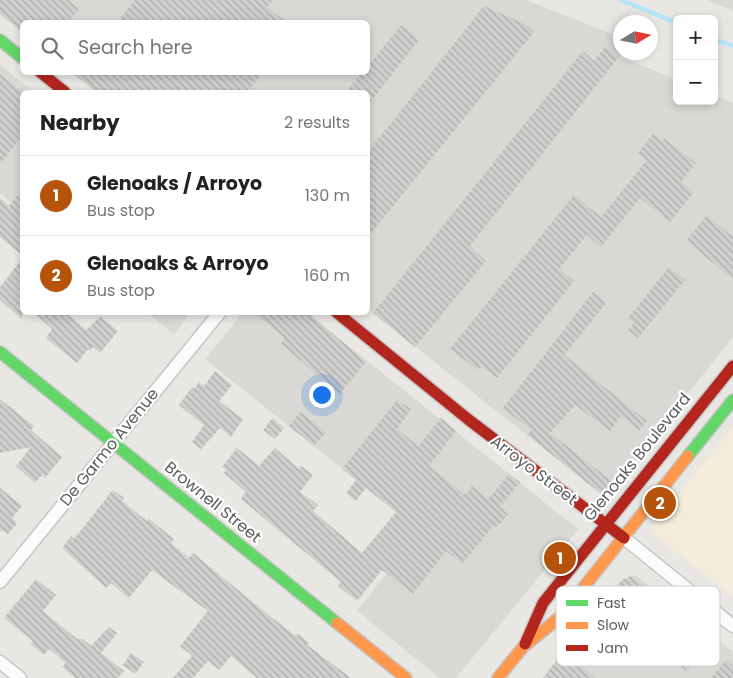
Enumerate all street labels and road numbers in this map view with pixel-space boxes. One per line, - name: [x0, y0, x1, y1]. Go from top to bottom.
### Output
- street label: De Garmo Avenue: [54, 383, 164, 511]
- street label: Glenoaks Boulevard: [578, 388, 696, 526]
- street label: Arroyo Street: [486, 430, 582, 510]
- street label: Brownell Street: [160, 456, 266, 548]

